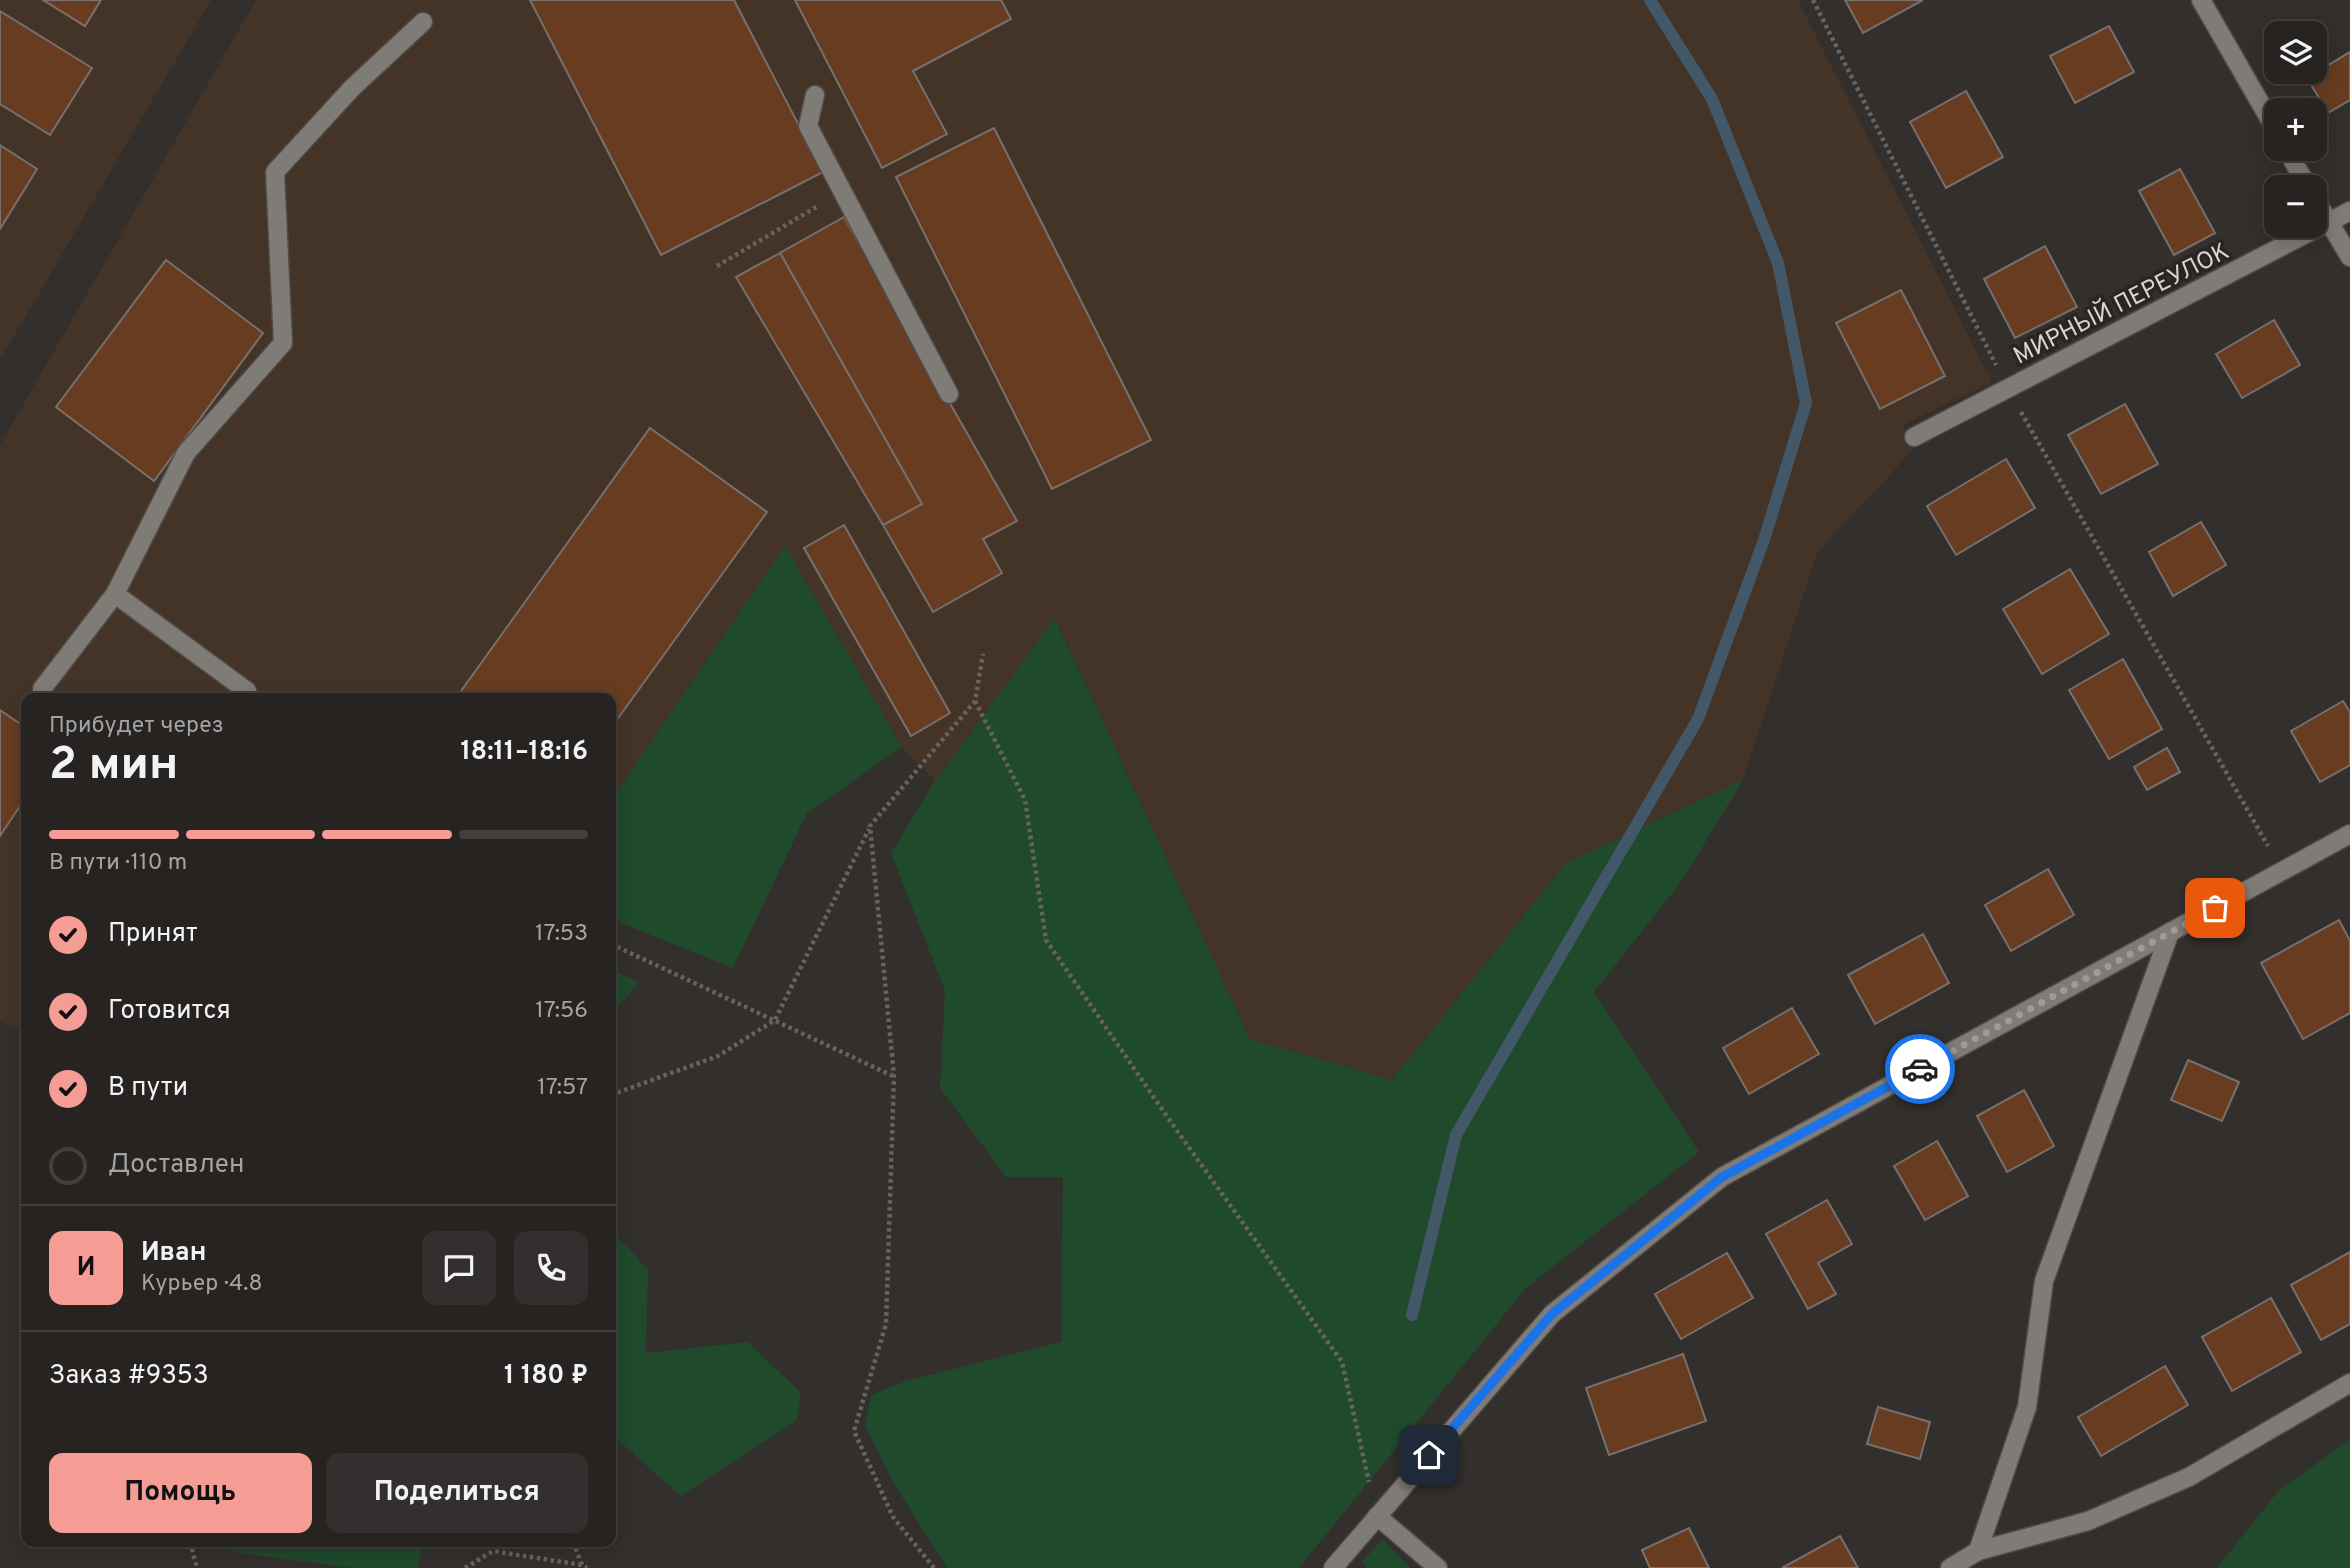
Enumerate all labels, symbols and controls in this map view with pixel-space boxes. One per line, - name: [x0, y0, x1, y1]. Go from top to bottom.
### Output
- map controls: [2264, 21, 2327, 238]
- button: layers: [2264, 21, 2327, 84]
- button: +: [2264, 98, 2327, 161]
- button: −: [2264, 175, 2327, 238]
- street label: МИРНЫЙ ПЕРЕУЛОК: [2008, 236, 2235, 372]
- text: Прибудет через: [49, 712, 224, 741]
- text: 18:11–18:16: [460, 736, 588, 769]
- text: 2 мин: [49, 737, 178, 796]
- text: В пути · 110 m: [49, 849, 187, 878]
- pin: [2185, 878, 2245, 938]
- icon: bag: [2196, 889, 2234, 927]
- icon: check: [49, 916, 87, 954]
- text: Принят: [108, 918, 198, 951]
- text: 17:53: [535, 920, 588, 949]
- icon: check: [49, 993, 87, 1031]
- text: Готовится: [108, 995, 231, 1028]
- text: 17:56: [535, 997, 588, 1026]
- courier: [1885, 1034, 1955, 1104]
- icon: car: [1901, 1050, 1939, 1088]
- icon: check: [49, 1070, 87, 1108]
- text: В пути: [108, 1072, 188, 1105]
- text: 17:57: [537, 1074, 588, 1103]
- text: Доставлен: [108, 1149, 244, 1182]
- button: chat: [422, 1231, 496, 1305]
- button: phone: [514, 1231, 588, 1305]
- text: Иван: [141, 1237, 206, 1270]
- text: И: [77, 1252, 95, 1285]
- text: Курьер · 4.8: [141, 1270, 263, 1299]
- text: Заказ #9353: [49, 1360, 209, 1393]
- text: 1 180 ₽: [504, 1360, 588, 1393]
- pin: [1399, 1425, 1459, 1485]
- icon: home: [1410, 1436, 1448, 1474]
- button: Помощь: [49, 1453, 312, 1533]
- button: Поделиться: [326, 1453, 588, 1533]

